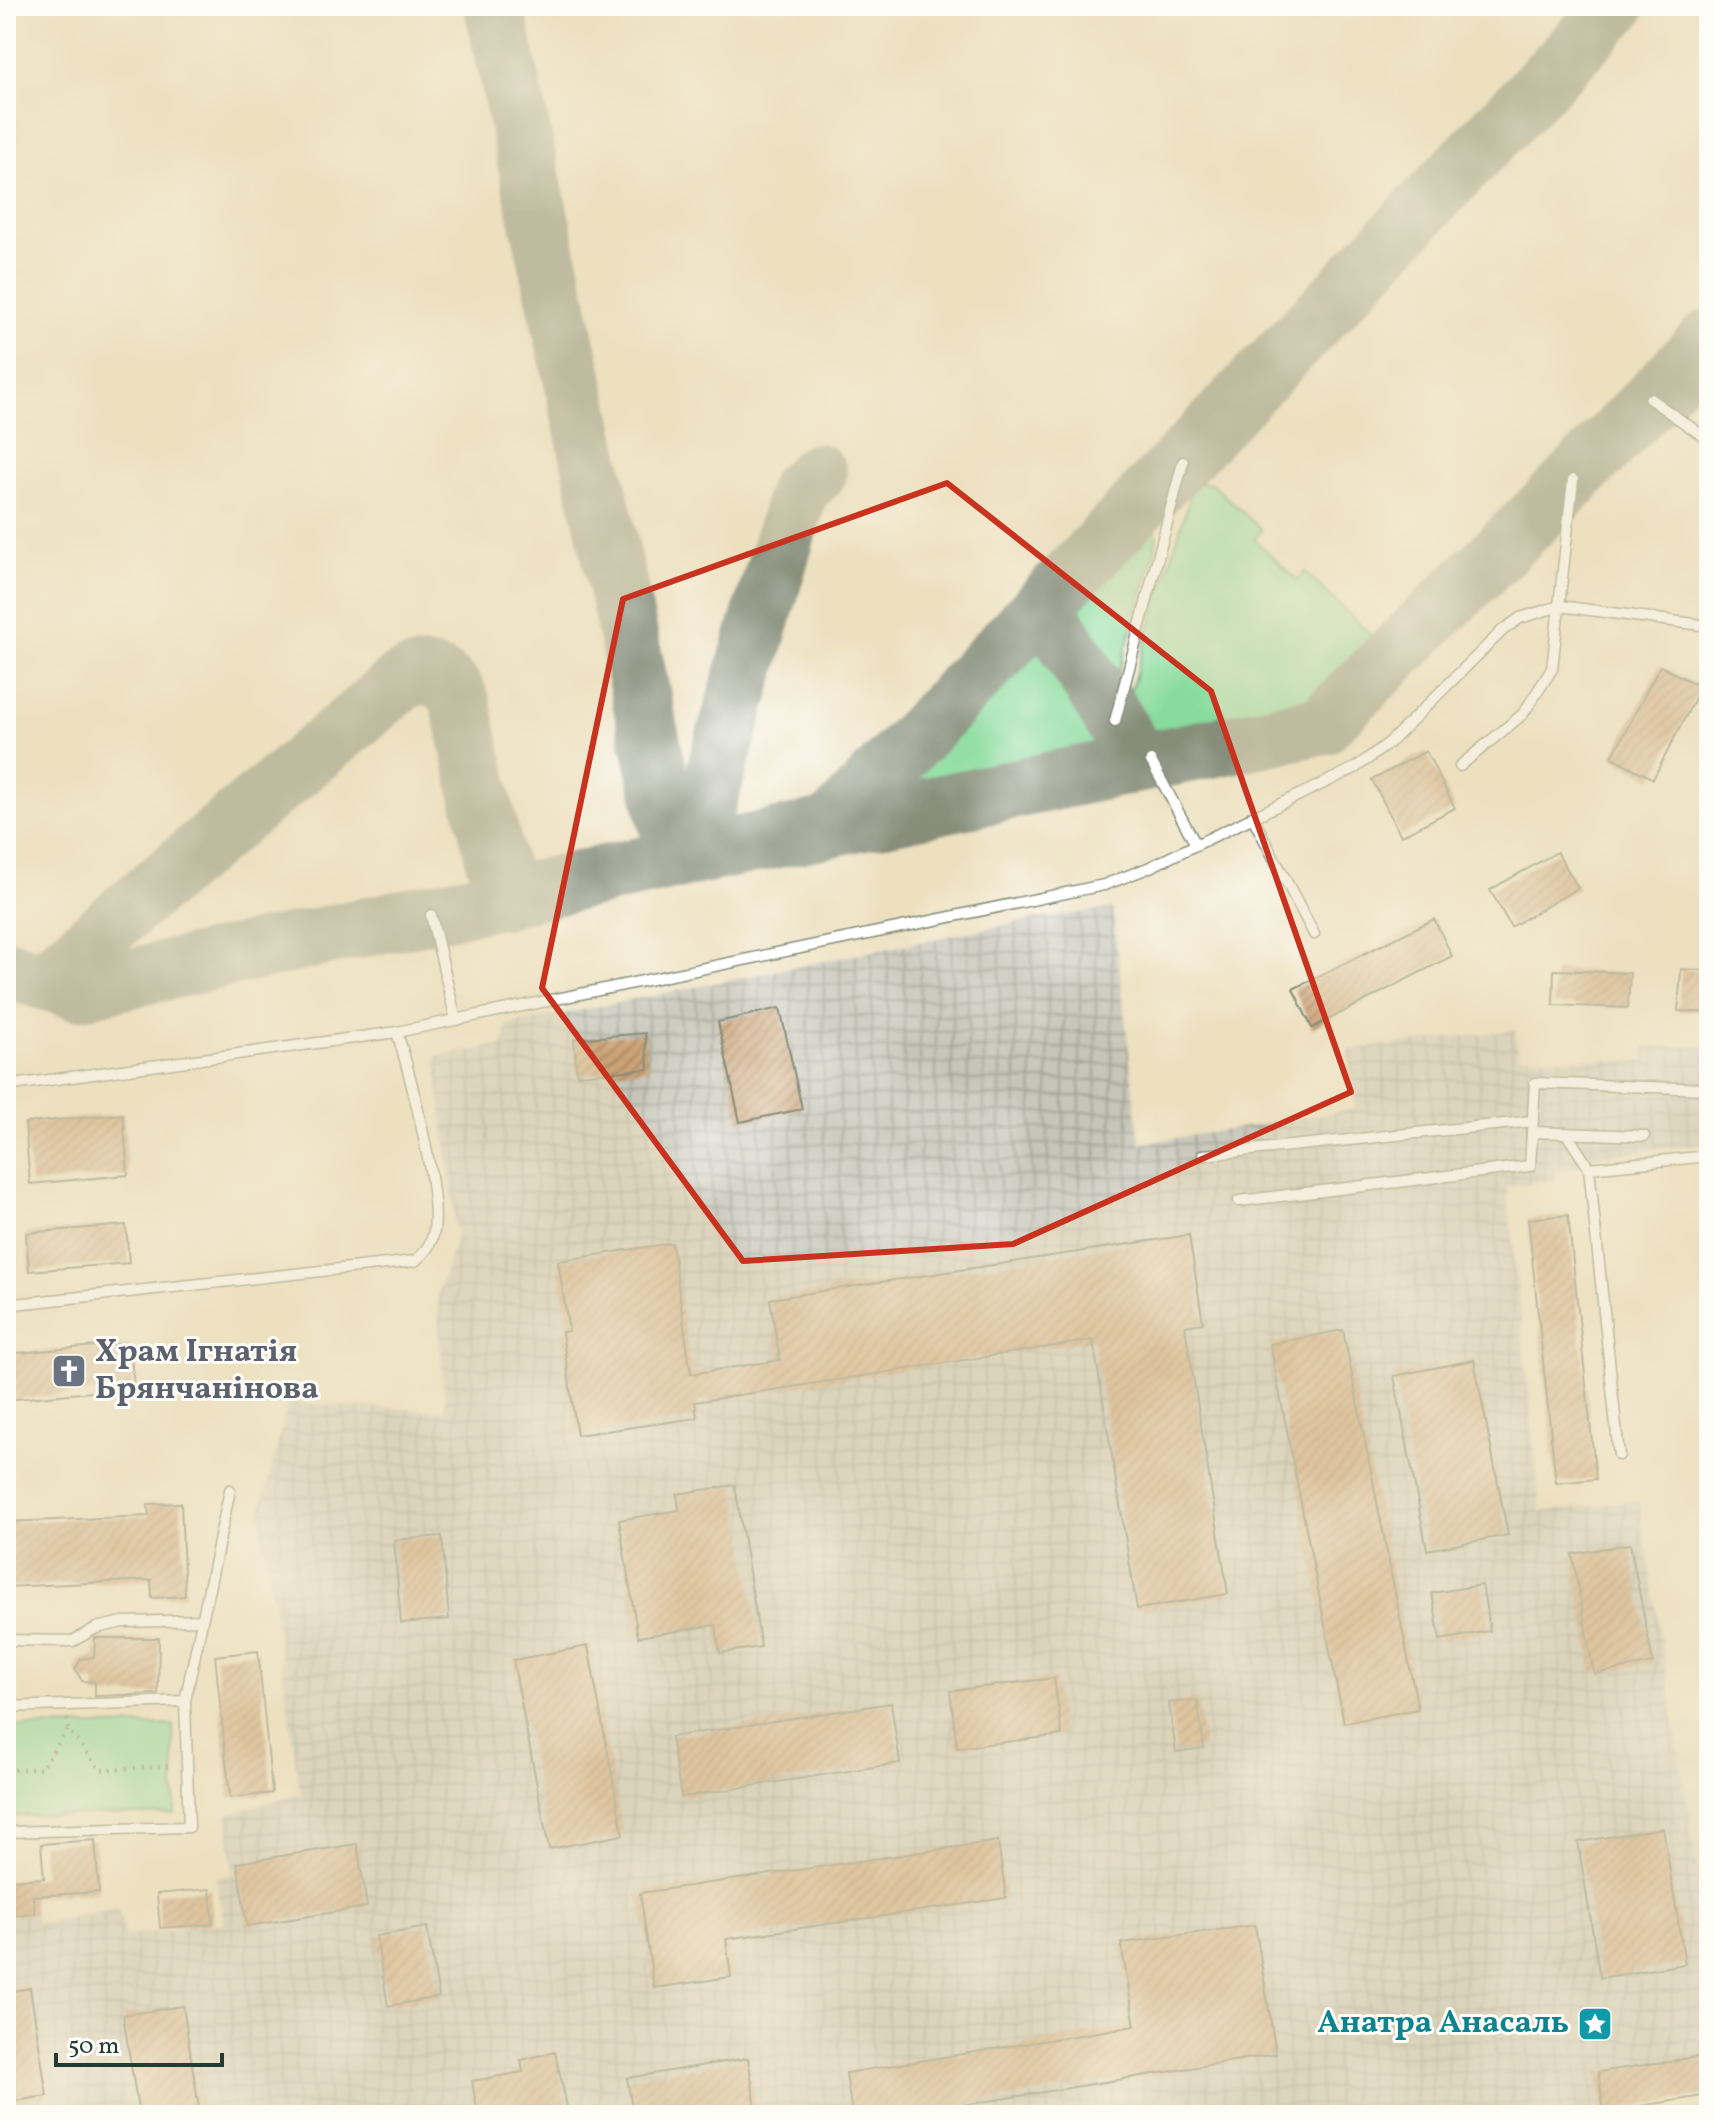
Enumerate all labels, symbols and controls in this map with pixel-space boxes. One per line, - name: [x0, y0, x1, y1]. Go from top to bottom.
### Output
- place label: Храм Ігнатія Брянчанінова: [95, 1331, 319, 1412]
- church icon: Храм Ігнатія Брянчанінова: [50, 1352, 88, 1390]
- place label: Анатра Анасаль: [1317, 2002, 1569, 2046]
- place icon: Анатра Анасаль: [1576, 2005, 1614, 2043]
- scale bar: [56, 2017, 222, 2067]
- text: 50 m: [68, 2030, 120, 2064]

